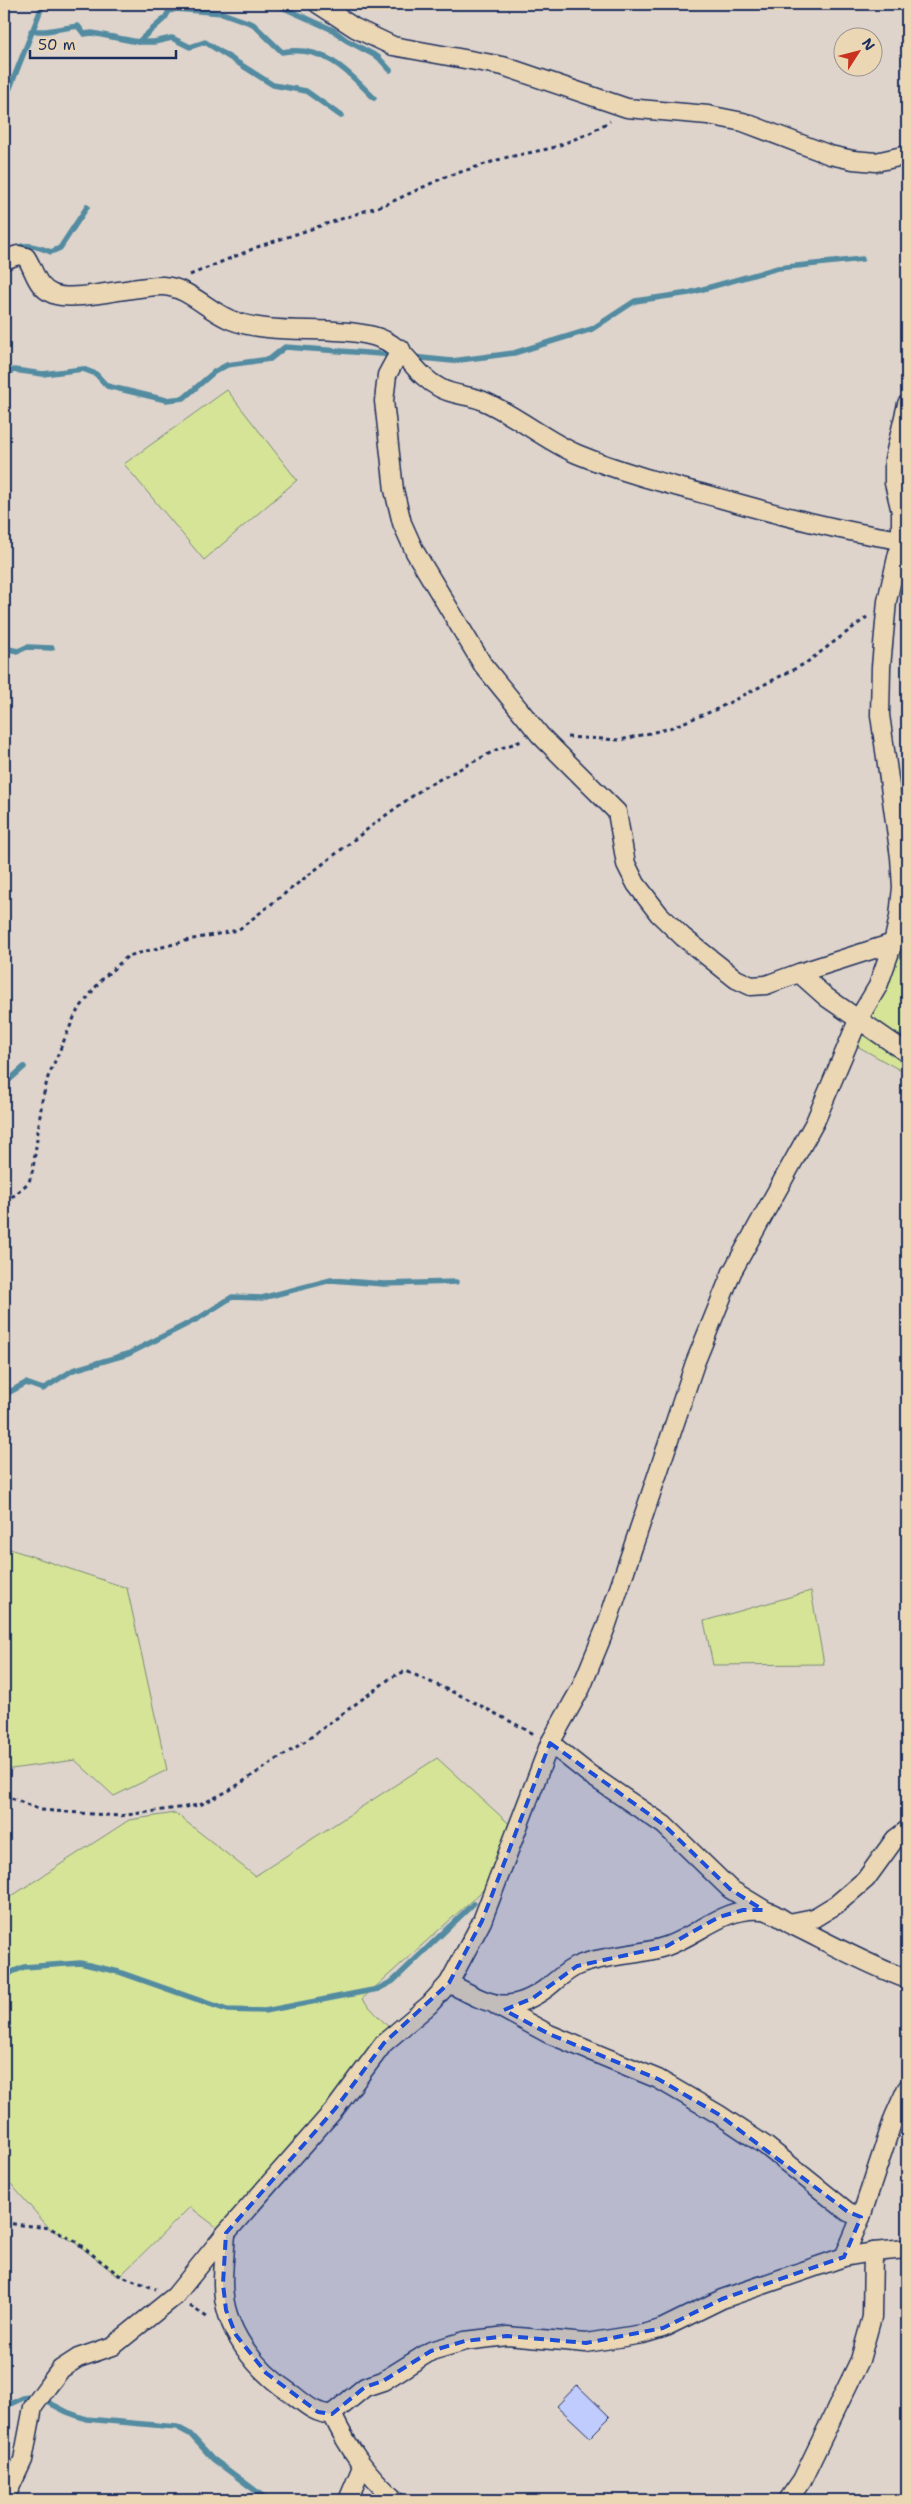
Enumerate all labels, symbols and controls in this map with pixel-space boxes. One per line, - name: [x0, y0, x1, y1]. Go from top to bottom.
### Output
- scale bar: [30, 28, 176, 60]
- north arrow: [834, 28, 884, 78]
- text: 50 m: [38, 35, 76, 55]
- text: N: [858, 35, 879, 54]

